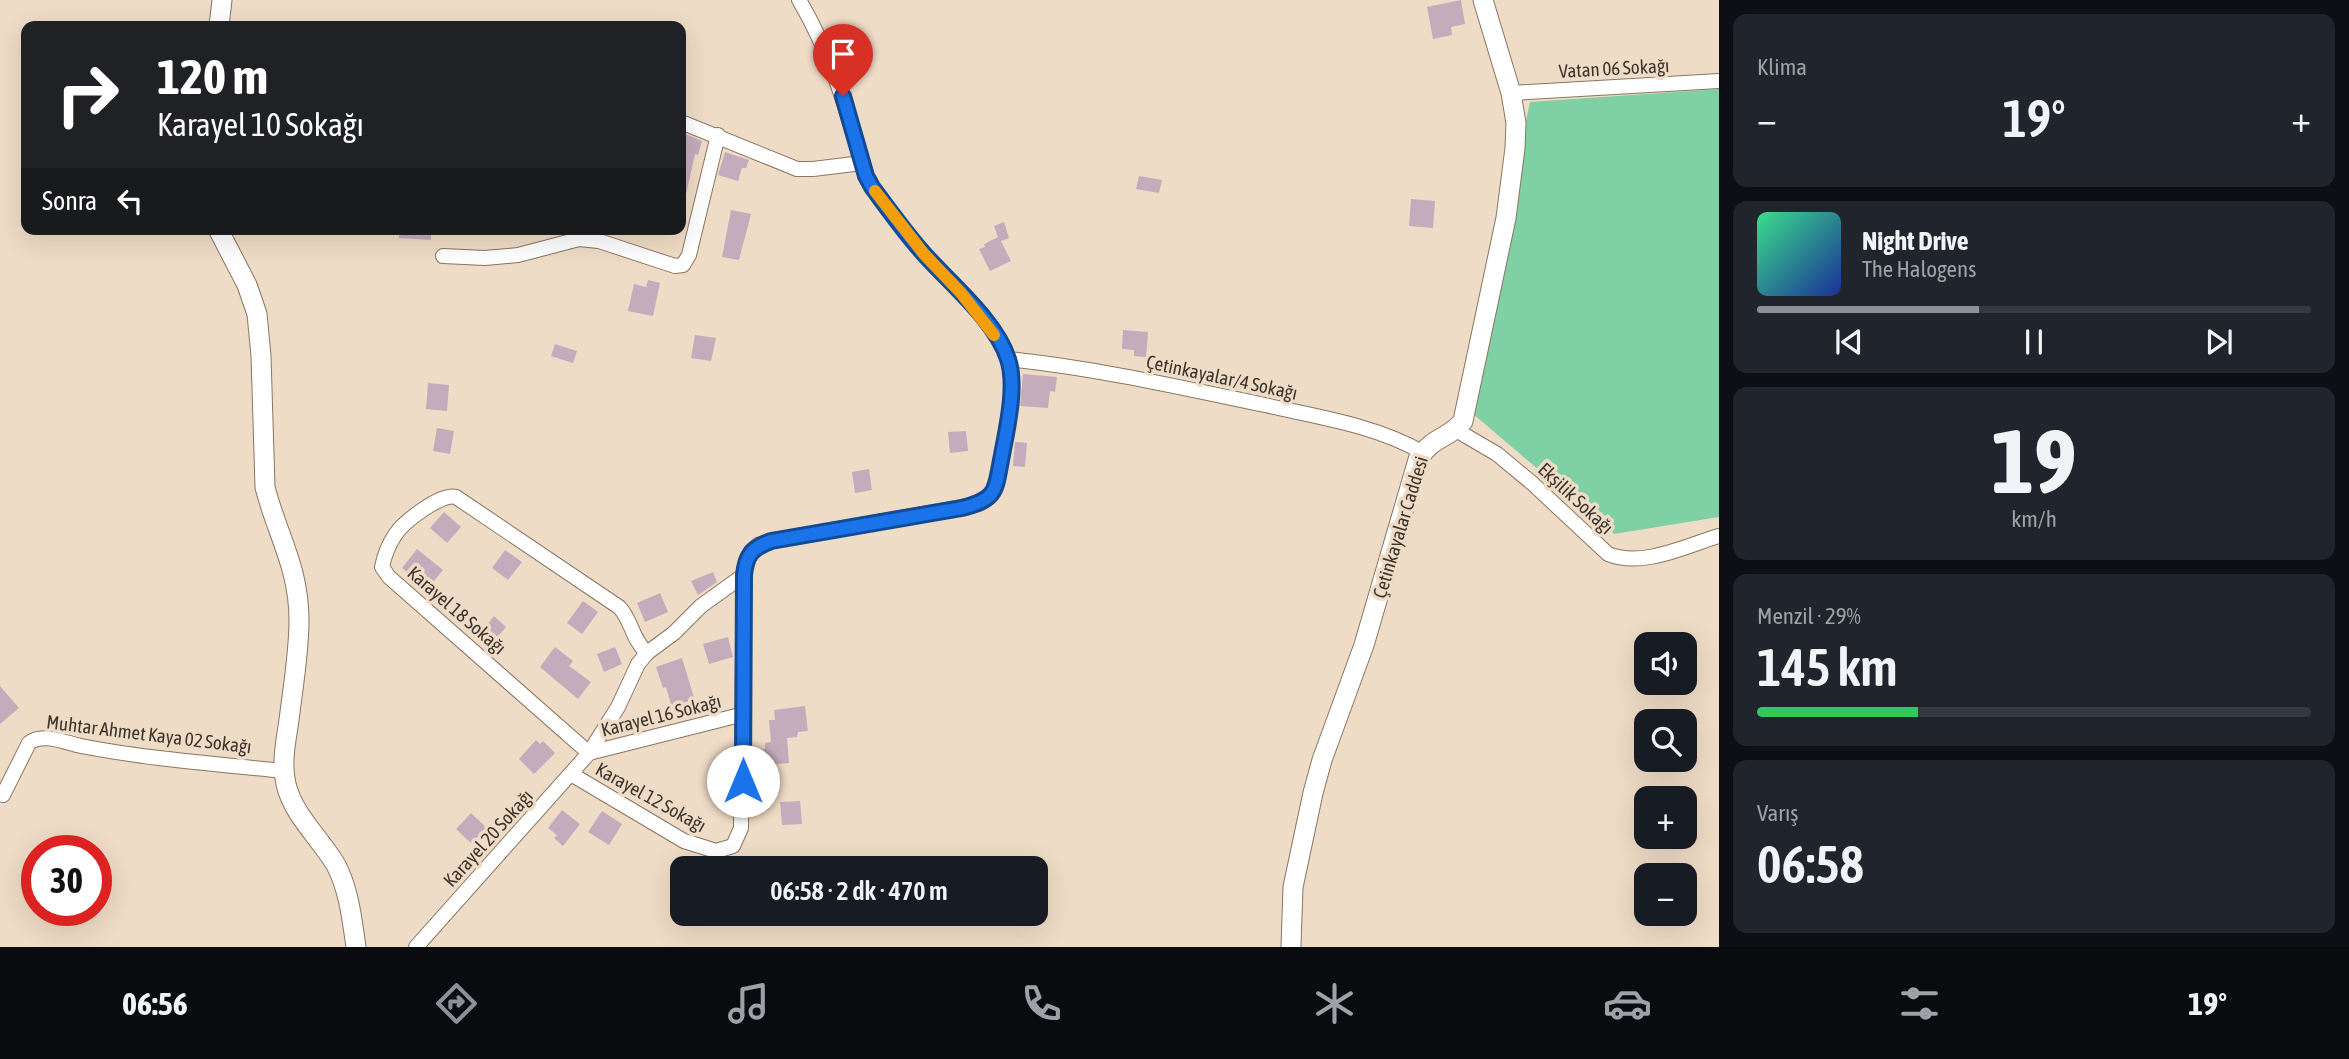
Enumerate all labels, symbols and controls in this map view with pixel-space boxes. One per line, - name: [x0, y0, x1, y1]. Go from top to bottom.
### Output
- pin: [813, 24, 873, 96]
- icon: arrive: [824, 35, 862, 73]
- text: 120 m: [157, 48, 268, 104]
- icon: right: [42, 49, 133, 140]
- street label: Vatan 06 Sokağı: [1558, 54, 1670, 82]
- text: Klima: [1757, 54, 1807, 80]
- text: 19°: [2002, 88, 2066, 148]
- text: −: [1757, 97, 1777, 140]
- text: +: [2291, 97, 2311, 140]
- text: Karayel 10 Sokağı: [157, 106, 364, 143]
- icon: left: [111, 182, 149, 220]
- text: Sonra: [42, 186, 97, 216]
- text: Night Drive: [1862, 226, 1969, 256]
- text: The Halogens: [1862, 256, 1976, 282]
- icon: previous: [1830, 323, 1868, 361]
- icon: pause: [2015, 323, 2053, 361]
- icon: next: [2200, 323, 2238, 361]
- street label: Çetinkayalar/4 Sokağı: [1144, 350, 1300, 404]
- text: 19: [1991, 408, 2077, 512]
- street label: Çetinkayalar Caddesi: [1368, 453, 1432, 601]
- street label: Ekşilik Sokağı: [1534, 458, 1618, 538]
- text: km/h: [2011, 506, 2057, 532]
- street label: Karayel 18 Sokağı: [403, 561, 511, 659]
- text: Menzil · 29%: [1757, 603, 1861, 629]
- map controls: [1634, 632, 1697, 926]
- button: sound: [1634, 632, 1697, 695]
- text: 145 km: [1757, 637, 1898, 697]
- street label: Karayel 16 Sokağı: [599, 689, 723, 741]
- button: search: [1634, 709, 1697, 772]
- street label: Muhtar Ahmet Kaya 02 Sokağı: [45, 710, 253, 758]
- position arrow: [706, 744, 780, 818]
- street label: Karayel 12 Sokağı: [592, 758, 710, 836]
- street label: Karayel 20 Sokağı: [439, 785, 537, 891]
- button: +: [1634, 786, 1697, 849]
- text: Varış: [1757, 800, 1798, 826]
- text: 06:58: [1757, 834, 1864, 894]
- speed limit sign: 30: [21, 835, 112, 926]
- button: −: [1634, 863, 1697, 926]
- text: 06:58 · 2 dk · 470 m: [770, 876, 948, 906]
- icon: directions: [432, 979, 481, 1028]
- icon: music: [724, 979, 773, 1028]
- icon: phone: [1017, 979, 1066, 1028]
- icon: climate: [1310, 979, 1359, 1028]
- icon: car: [1603, 979, 1652, 1028]
- icon: filters: [1895, 979, 1944, 1028]
- text: 06:56: [122, 985, 188, 1022]
- text: 19°: [2188, 985, 2227, 1022]

